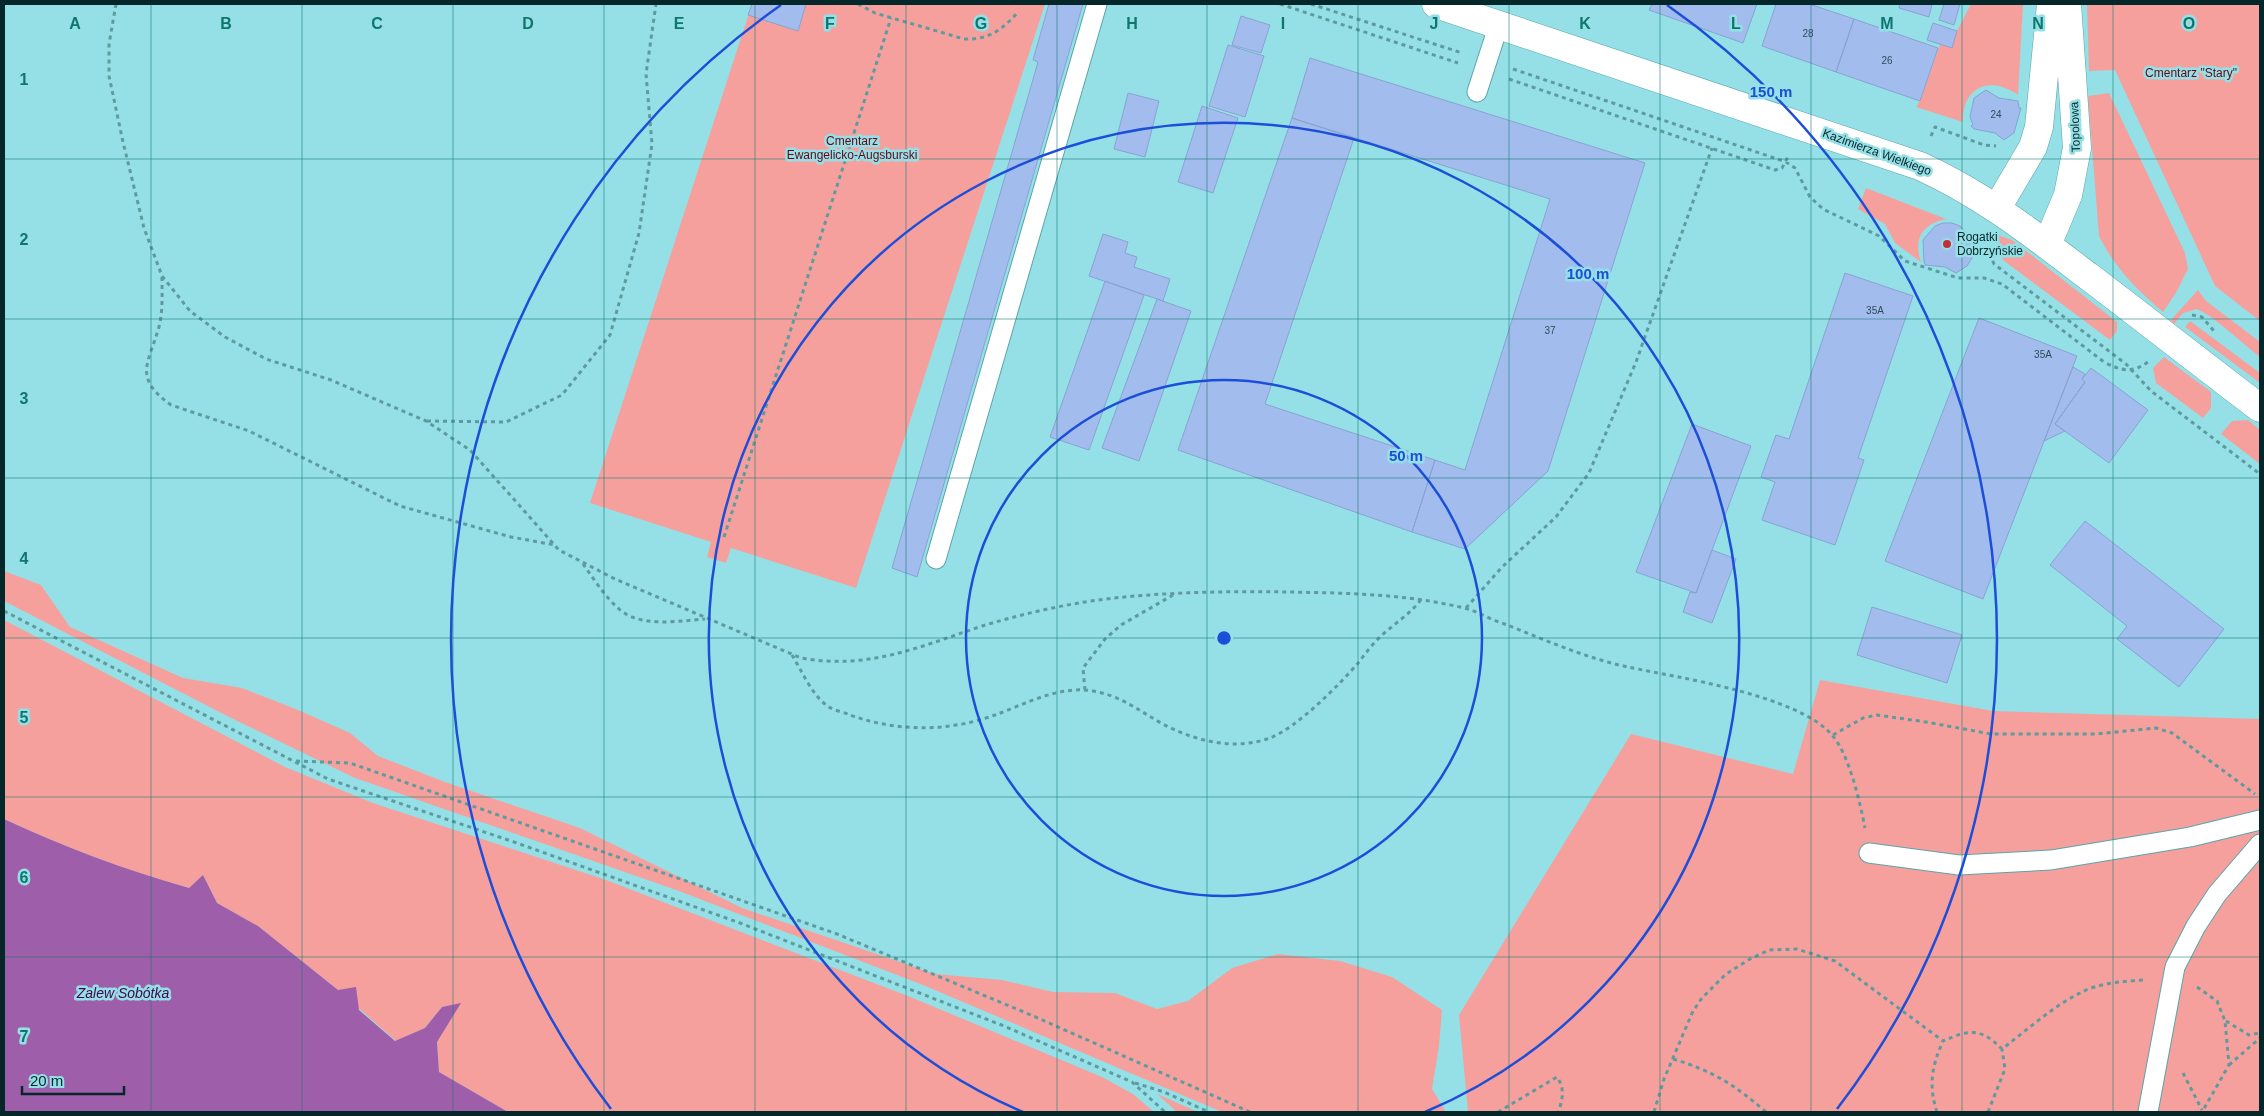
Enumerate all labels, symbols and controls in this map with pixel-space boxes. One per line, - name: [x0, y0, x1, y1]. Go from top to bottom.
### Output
- text: A: [69, 15, 81, 32]
- text: B: [220, 15, 232, 32]
- text: C: [371, 15, 383, 32]
- text: D: [522, 15, 534, 32]
- text: E: [674, 15, 685, 32]
- text: F: [825, 15, 835, 32]
- text: G: [975, 15, 987, 32]
- text: H: [1126, 15, 1138, 32]
- text: I: [1281, 15, 1285, 32]
- text: J: [1430, 15, 1438, 32]
- text: K: [1579, 15, 1591, 32]
- text: L: [1731, 15, 1741, 32]
- text: M: [1880, 15, 1894, 32]
- text: N: [2032, 15, 2044, 32]
- text: O: [2183, 15, 2195, 32]
- house number: 28: [1802, 28, 1814, 39]
- house number: 26: [1881, 55, 1893, 66]
- park label: Cmentarz "Stary": [2145, 66, 2237, 80]
- text: 1: [20, 71, 29, 88]
- text: 150 m: [1750, 83, 1792, 100]
- street label: Topolowa: [2067, 101, 2083, 153]
- house number: 24: [1990, 109, 2002, 120]
- street label: Kazimierza Wielkiego: [1821, 126, 1934, 178]
- park label: Cmentarz Ewangelicko-Augsburski: [787, 134, 917, 162]
- place label: Rogatki Dobrzyńskie: [1957, 230, 2023, 258]
- text: 2: [20, 231, 29, 248]
- marker: Rogatki Dobrzyńskie: [1941, 238, 1953, 250]
- text: 100 m: [1567, 265, 1609, 282]
- house number: 35A: [1866, 305, 1884, 316]
- house number: 37: [1544, 325, 1556, 336]
- house number: 35A: [2034, 349, 2052, 360]
- text: 3: [20, 390, 29, 407]
- text: 50 m: [1389, 447, 1423, 464]
- text: 4: [20, 550, 29, 567]
- centre of rings: [1215, 629, 1233, 647]
- text: 5: [20, 709, 29, 726]
- text: 6: [20, 869, 29, 886]
- water label: Zalew Sobótka: [76, 985, 170, 1001]
- text: 7: [20, 1028, 29, 1045]
- scale bar: [22, 1064, 125, 1096]
- text: 20 m: [30, 1072, 63, 1089]

